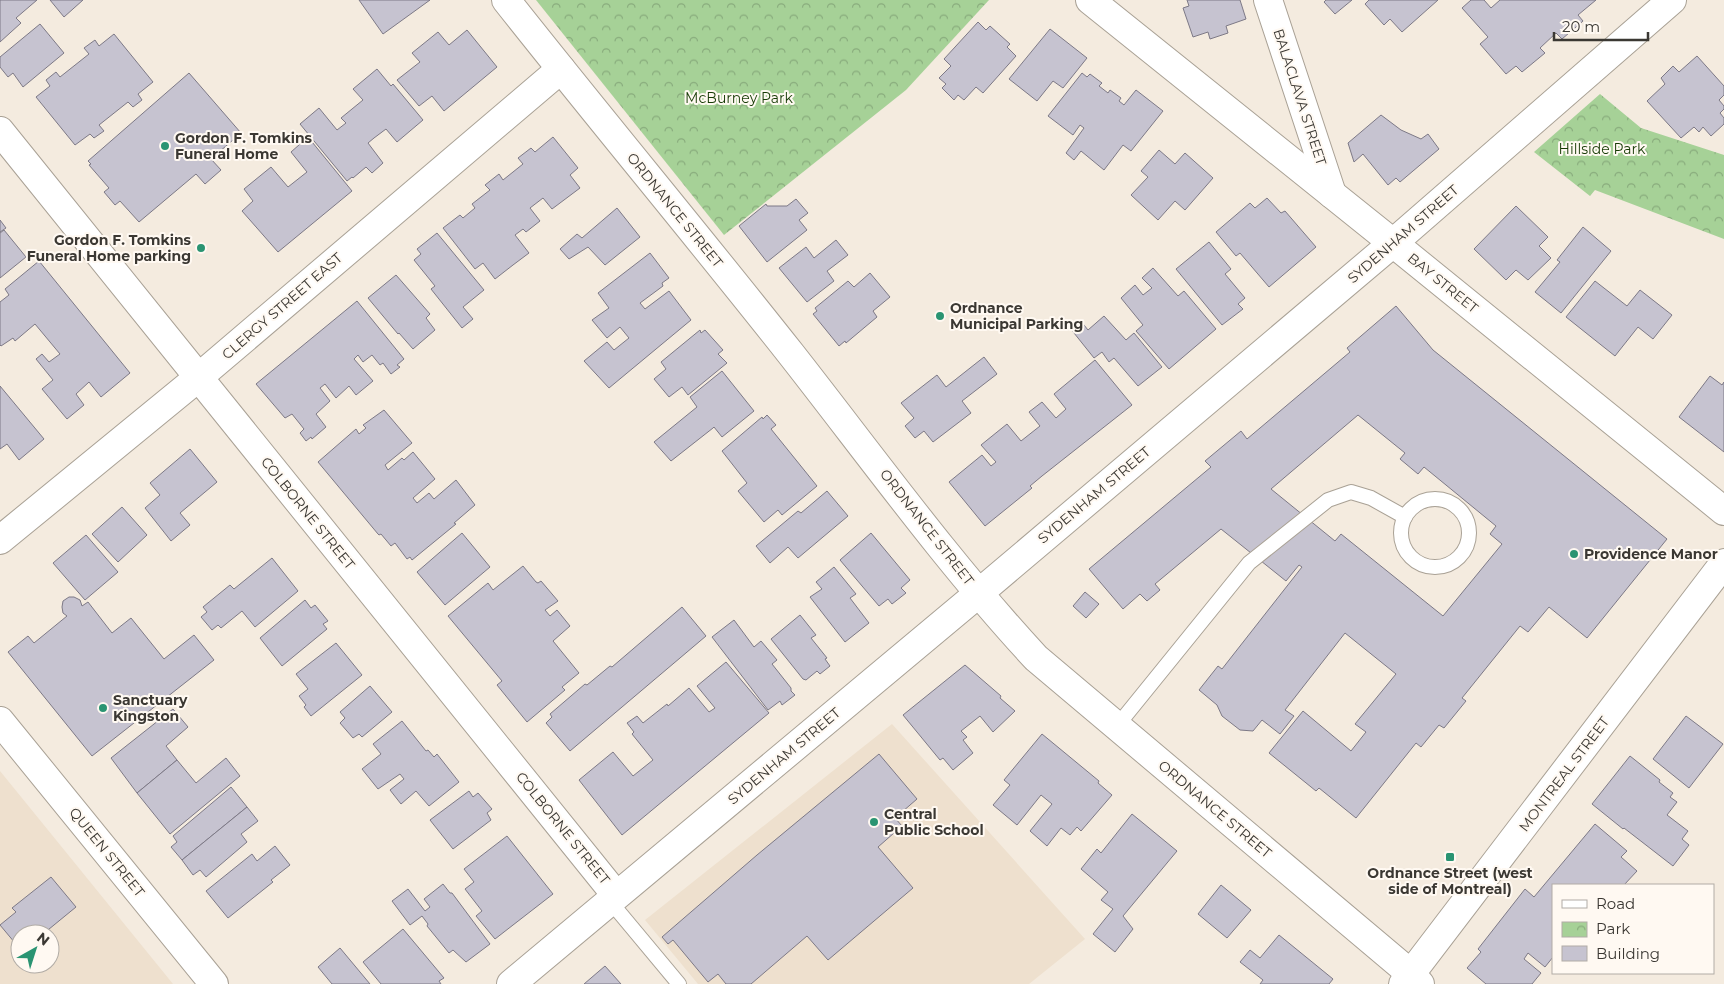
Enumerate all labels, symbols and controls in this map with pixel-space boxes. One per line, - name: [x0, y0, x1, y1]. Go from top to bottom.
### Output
- scale bar: [1554, 10, 1648, 42]
- text: 20 m: [1562, 17, 1600, 36]
- street label: BALACLAVA STREET: [1269, 26, 1331, 168]
- park label: McBurney Park: [685, 89, 794, 107]
- place label: Gordon F. Tomkins Funeral Home: [175, 129, 313, 163]
- marker: Gordon F. Tomkins Funeral Home: [159, 140, 171, 152]
- park label: Hillside Park: [1559, 140, 1646, 158]
- street label: ORDNANCE STREET: [623, 149, 727, 271]
- street label: SYDENHAM STREET: [1344, 181, 1462, 287]
- place label: Gordon F. Tomkins Funeral Home parking: [27, 231, 192, 265]
- marker: Gordon F. Tomkins Funeral Home parking: [195, 242, 207, 254]
- street label: CLERGY STREET EAST: [218, 249, 346, 363]
- street label: BAY STREET: [1404, 249, 1482, 317]
- place label: Ordnance Municipal Parking: [950, 299, 1083, 333]
- marker: Ordnance Municipal Parking: [934, 310, 946, 322]
- street label: SYDENHAM STREET: [1034, 443, 1154, 547]
- street label: COLBORNE STREET: [257, 453, 359, 573]
- street label: ORDNANCE STREET: [876, 465, 978, 589]
- place label: Providence Manor: [1584, 545, 1718, 563]
- marker: Providence Manor: [1568, 548, 1580, 560]
- place label: Sanctuary Kingston: [113, 691, 188, 725]
- marker: Sanctuary Kingston: [97, 702, 109, 714]
- street label: SYDENHAM STREET: [724, 704, 844, 808]
- street label: MONTREAL STREET: [1515, 713, 1613, 835]
- street label: ORDNANCE STREET: [1155, 756, 1275, 862]
- street label: COLBORNE STREET: [512, 768, 614, 888]
- street label: QUEEN STREET: [65, 804, 149, 900]
- place label: Central Public School: [884, 805, 984, 839]
- marker: Central Public School: [868, 816, 880, 828]
- marker: Ordnance Street (west side of Montreal): [1444, 851, 1456, 863]
- place label: Ordnance Street (west side of Montreal): [1367, 864, 1533, 898]
- legend: [1552, 884, 1714, 974]
- text: Road: [1596, 894, 1635, 913]
- text: Park: [1596, 919, 1630, 938]
- north arrow: [10, 924, 60, 974]
- text: N: [33, 928, 53, 949]
- text: Building: [1596, 944, 1660, 963]

